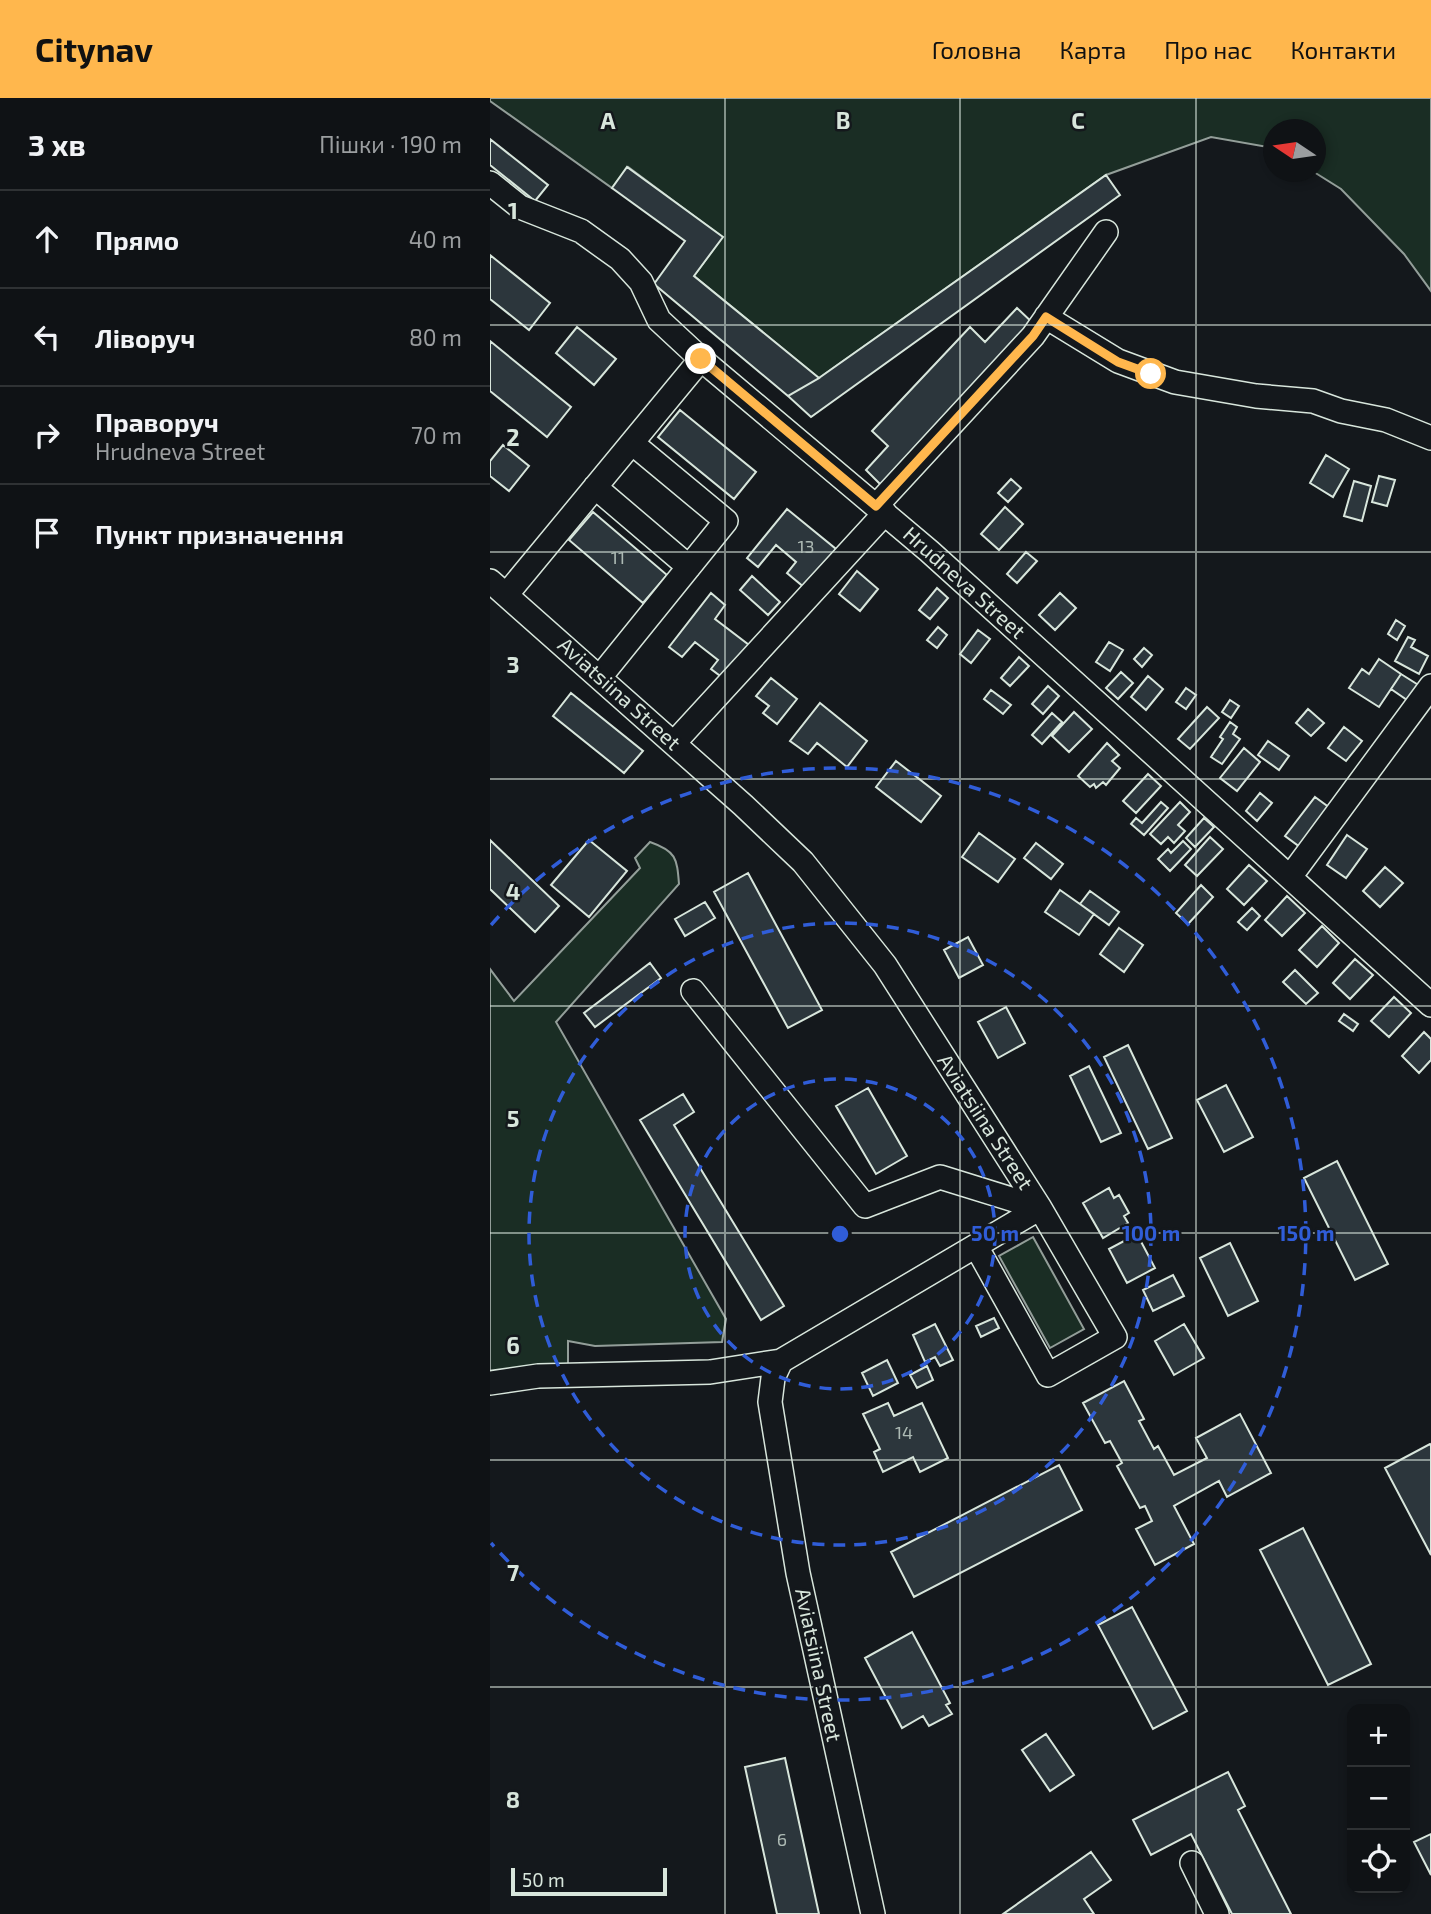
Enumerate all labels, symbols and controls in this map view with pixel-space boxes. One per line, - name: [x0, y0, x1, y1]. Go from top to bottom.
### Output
- text: Citynav: [35, 29, 153, 69]
- text: Головна: [932, 35, 1022, 64]
- text: Карта: [1060, 35, 1126, 64]
- text: Про нас: [1164, 35, 1252, 64]
- text: Контакти: [1290, 35, 1396, 64]
- text: A: [600, 106, 616, 134]
- text: B: [836, 106, 850, 134]
- text: C: [1071, 106, 1085, 134]
- north arrow: [1263, 119, 1326, 182]
- text: 3 хв: [28, 126, 86, 162]
- text: Пішки · 190 m: [319, 130, 462, 158]
- text: 1: [508, 196, 518, 224]
- icon: ahead: [28, 220, 66, 258]
- text: Прямо: [95, 224, 179, 255]
- text: 40 m: [409, 225, 462, 253]
- icon: left: [28, 318, 66, 356]
- text: Ліворуч: [95, 322, 195, 353]
- text: 80 m: [409, 323, 462, 351]
- route end: [685, 343, 716, 374]
- route start: [1135, 358, 1166, 389]
- text: Праворуч: [95, 406, 219, 437]
- icon: right: [28, 416, 66, 454]
- text: 70 m: [411, 421, 462, 449]
- text: 2: [506, 423, 520, 451]
- text: Hrudneva Street: [95, 437, 265, 465]
- icon: arrive: [28, 514, 66, 552]
- text: Пункт призначення: [95, 518, 344, 549]
- street label: Hrudneva Street: [899, 521, 1031, 643]
- house number: 13: [797, 535, 815, 557]
- house number: 11: [611, 546, 625, 568]
- street label: Aviatsiina Street: [554, 631, 686, 754]
- text: 3: [506, 650, 520, 678]
- text: 4: [506, 877, 520, 905]
- street label: Aviatsiina Street: [933, 1049, 1039, 1194]
- text: 5: [507, 1104, 519, 1132]
- text: 50 m: [971, 1220, 1019, 1245]
- text: 100 m: [1122, 1220, 1180, 1245]
- text: 150 m: [1278, 1220, 1334, 1245]
- centre of rings: [828, 1222, 852, 1246]
- text: 6: [506, 1331, 520, 1359]
- house number: 14: [895, 1421, 913, 1443]
- text: 7: [507, 1558, 519, 1586]
- street label: Aviatsiina Street: [791, 1586, 848, 1744]
- map controls: [1347, 1704, 1410, 1893]
- button: +: [1347, 1704, 1410, 1767]
- button: −: [1347, 1767, 1410, 1830]
- text: 8: [506, 1785, 520, 1813]
- house number: 6: [777, 1828, 787, 1850]
- button: locate: [1347, 1830, 1410, 1893]
- scale bar: [511, 1865, 667, 1897]
- text: 50 m: [522, 1868, 565, 1891]

